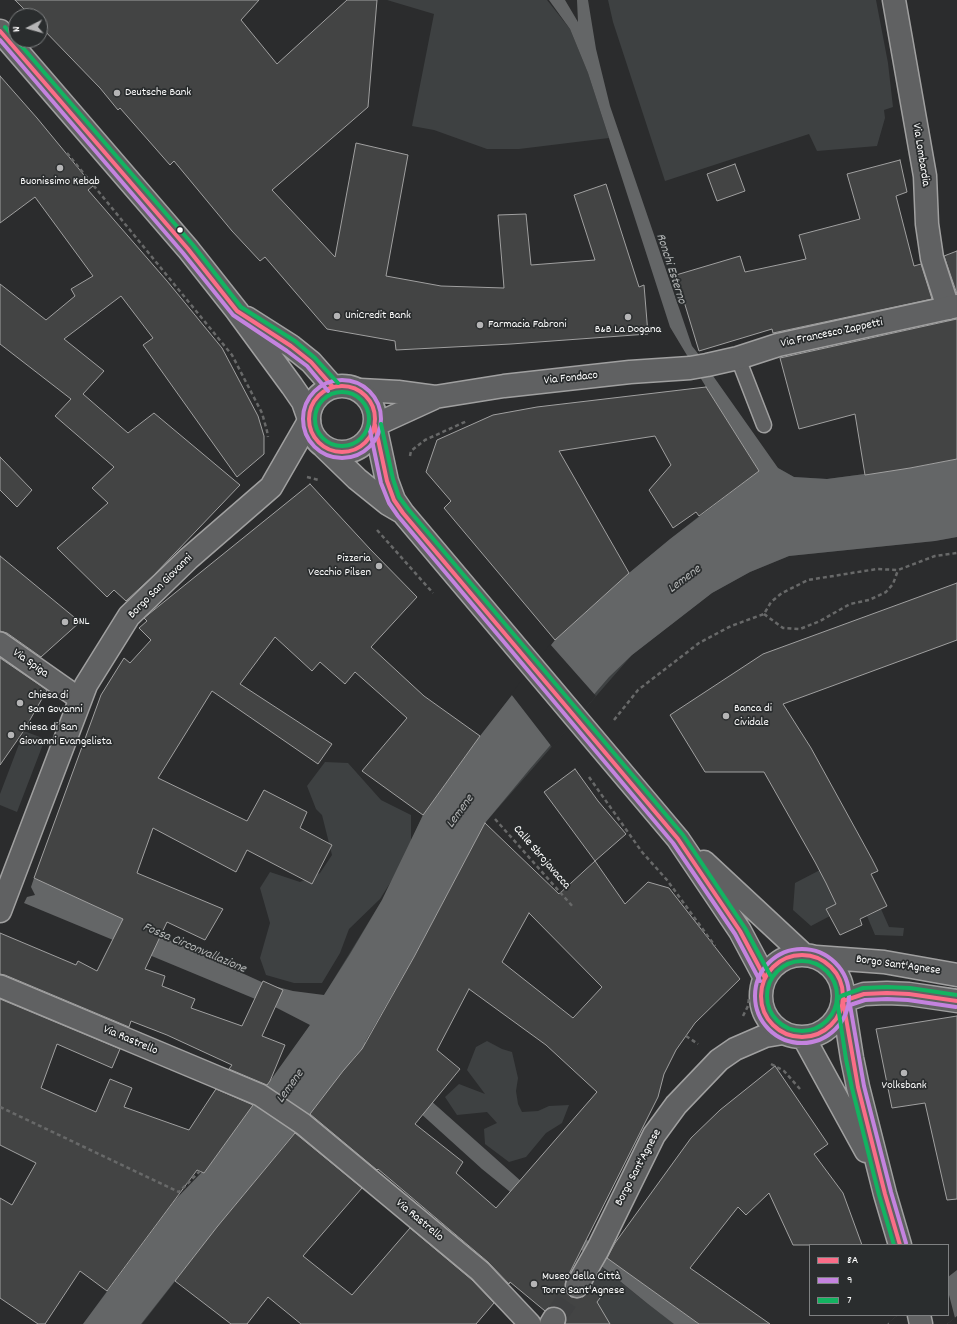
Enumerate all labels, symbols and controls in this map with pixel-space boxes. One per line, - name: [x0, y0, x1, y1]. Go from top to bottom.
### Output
- north arrow: [8, 8, 48, 48]
- text: N: [9, 26, 25, 33]
- place label: Deutsche Bank: [125, 86, 191, 100]
- marker: Deutsche Bank: [112, 88, 122, 98]
- street label: Via Lombardia: [908, 122, 932, 188]
- marker: Buonissimo Kebab: [55, 163, 65, 173]
- place label: Buonissimo Kebab: [20, 175, 100, 189]
- unlabelled marker: [175, 225, 185, 235]
- water label: Ronchi Esterno: [651, 232, 689, 306]
- place label: UniCredit Bank: [345, 309, 411, 323]
- marker: UniCredit Bank: [332, 311, 342, 321]
- marker: B&B La Dogana: [623, 312, 633, 322]
- street label: Via Francesco Zappetti: [780, 316, 884, 352]
- place label: Farmacia Fabroni: [488, 318, 566, 332]
- marker: Farmacia Fabroni: [475, 320, 485, 330]
- place label: B&B La Dogana: [595, 323, 661, 337]
- street label: Via Fondaco: [543, 369, 599, 389]
- street label: Borgo San Giovanni: [126, 552, 196, 622]
- place label: Pizzeria Vecchio Pilsen: [308, 552, 371, 580]
- marker: Pizzeria Vecchio Pilsen: [374, 561, 384, 571]
- water label: Lemene: [665, 563, 705, 597]
- place label: BNL: [73, 615, 90, 629]
- marker: BNL: [60, 617, 70, 627]
- street label: Via Spiga: [9, 647, 51, 681]
- place label: Chiesa di San Govanni: [28, 689, 83, 717]
- marker: Chiesa di San Govanni: [15, 698, 25, 708]
- place label: Banca di Cividale: [734, 702, 772, 730]
- marker: Banca di Cividale: [721, 711, 731, 721]
- place label: chiesa di San Giovanni Evangelista: [19, 721, 112, 749]
- marker: chiesa di San Giovanni Evangelista: [6, 730, 16, 740]
- water label: Lemene: [444, 792, 478, 832]
- street label: Calle Sbrojavacca: [509, 823, 573, 893]
- water label: Fossa Circonvallazione: [140, 920, 248, 978]
- street label: Borgo Sant'Agnese: [855, 953, 941, 979]
- street label: Via Rastrello: [100, 1023, 160, 1059]
- water label: Lemene: [274, 1067, 308, 1107]
- marker: Volksbank: [899, 1068, 909, 1078]
- place label: Volksbank: [881, 1079, 927, 1093]
- street label: Borgo Sant'Agnese: [613, 1127, 665, 1209]
- street label: Via Rastrello: [392, 1197, 446, 1245]
- legend: [809, 1244, 949, 1316]
- text: 8A: [847, 1252, 858, 1269]
- place label: Museo della Città Torre Sant'Agnese: [542, 1270, 624, 1298]
- text: 9: [847, 1272, 853, 1289]
- marker: Museo della Città Torre Sant'Agnese: [529, 1279, 539, 1289]
- text: 7: [847, 1292, 852, 1309]

